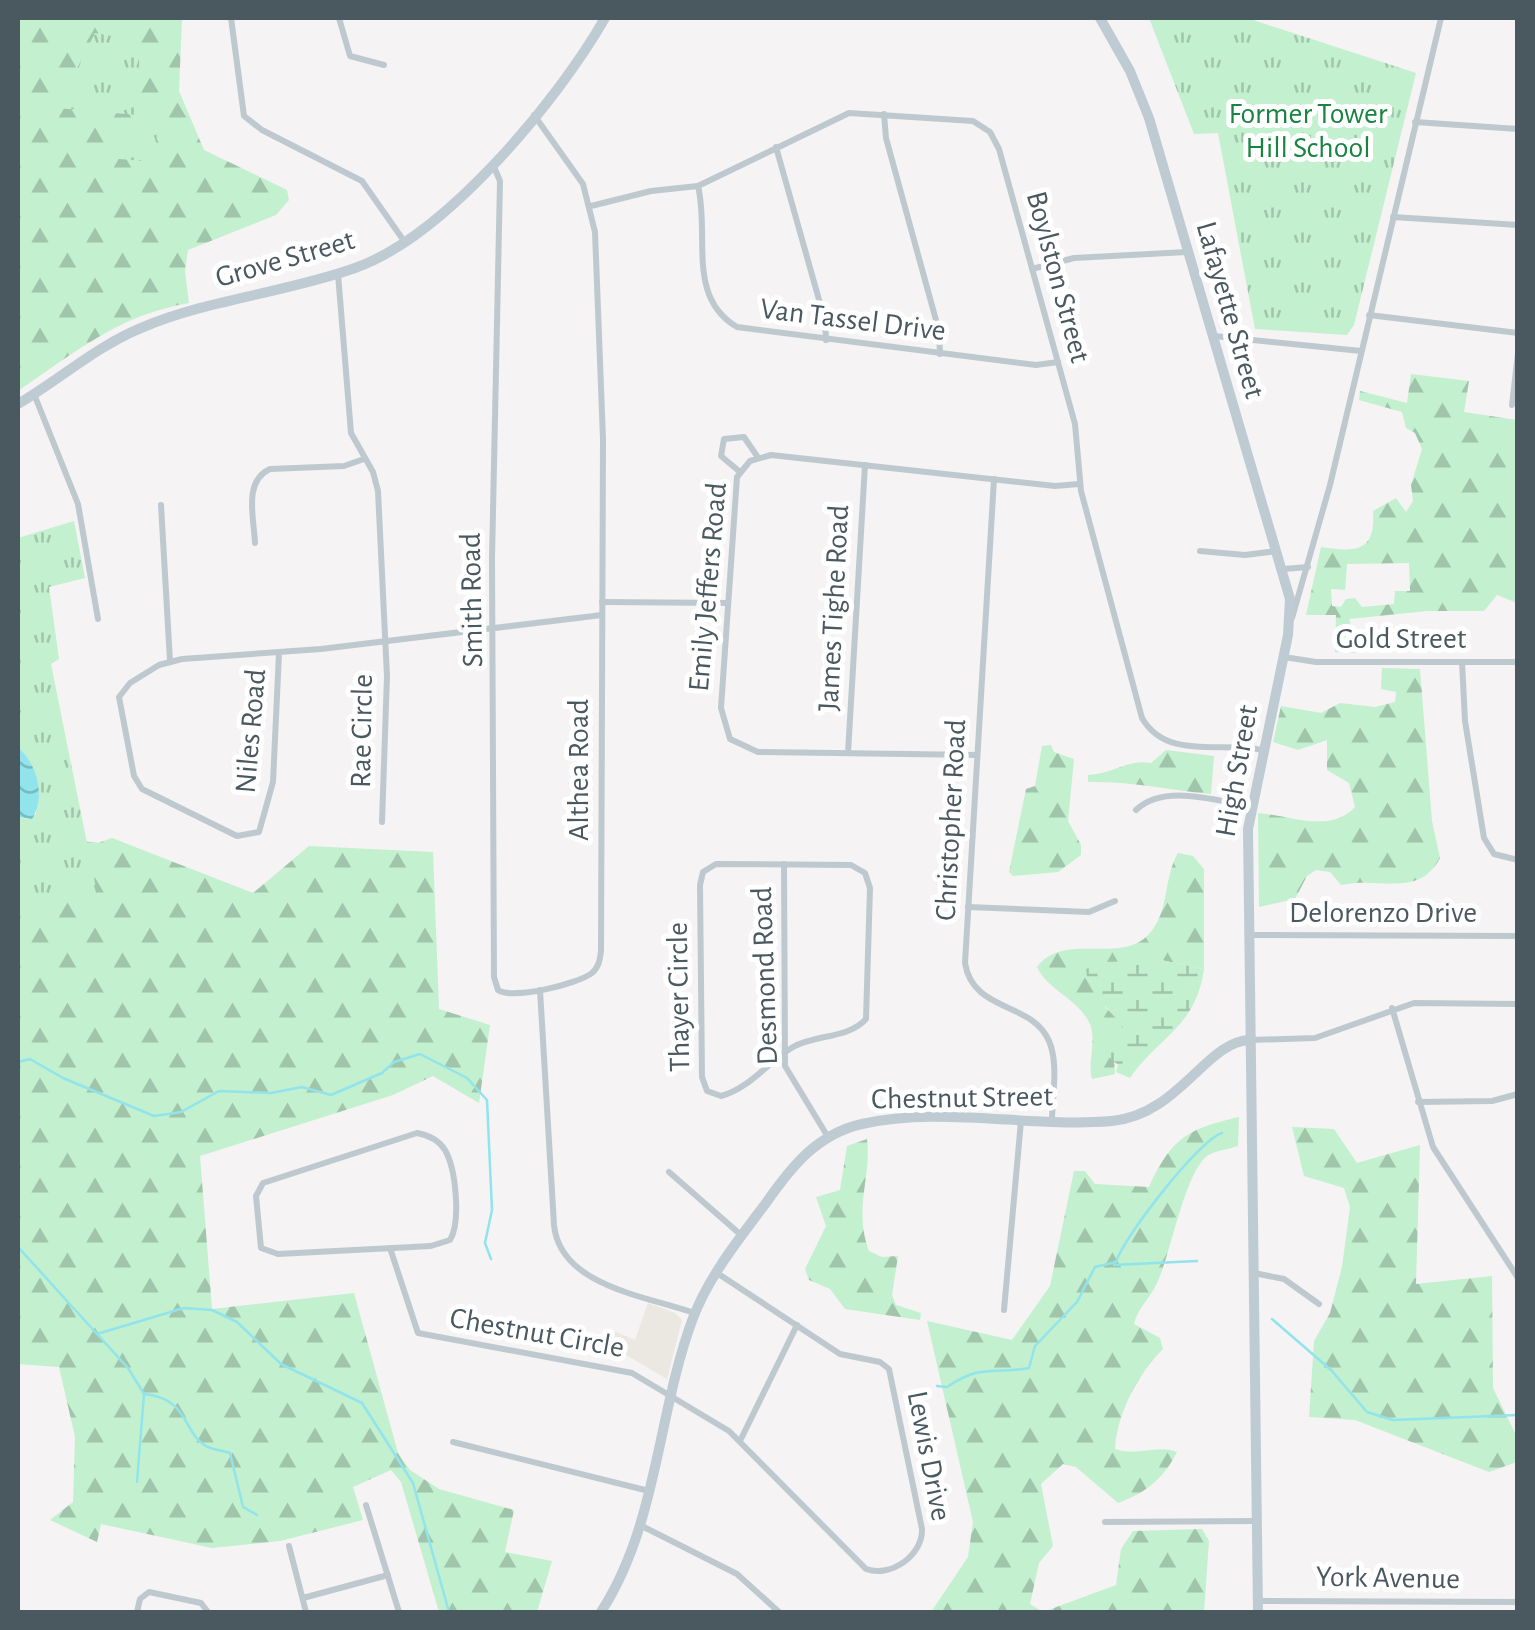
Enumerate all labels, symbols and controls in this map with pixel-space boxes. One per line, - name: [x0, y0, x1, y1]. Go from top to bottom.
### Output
- park label: Former Tower Hill School: [1229, 99, 1388, 163]
- street label: Boylston Street: [1021, 188, 1095, 366]
- street label: Lafayette Street: [1190, 218, 1270, 402]
- street label: Grove Street: [212, 225, 358, 293]
- street label: Van Tassel Drive: [759, 294, 947, 346]
- street label: Emily Jeffers Road: [684, 481, 732, 693]
- street label: James Tighe Road: [814, 504, 854, 712]
- street label: Smith Road: [456, 532, 488, 668]
- street label: Gold Street: [1336, 624, 1467, 654]
- street label: Niles Road: [231, 668, 271, 794]
- street label: Rae Circle: [346, 674, 378, 788]
- street label: Althea Road: [564, 699, 594, 841]
- street label: High Street: [1211, 702, 1263, 839]
- street label: Christopher Road: [931, 718, 971, 922]
- street label: Desmond Road: [747, 886, 783, 1066]
- street label: Delorenzo Drive: [1289, 898, 1477, 928]
- street label: Thayer Circle: [663, 922, 695, 1072]
- street label: Chestnut Street: [871, 1081, 1053, 1115]
- street label: Chestnut Circle: [448, 1303, 626, 1363]
- street label: Lewis Drive: [902, 1388, 956, 1524]
- street label: York Avenue: [1316, 1562, 1460, 1594]

